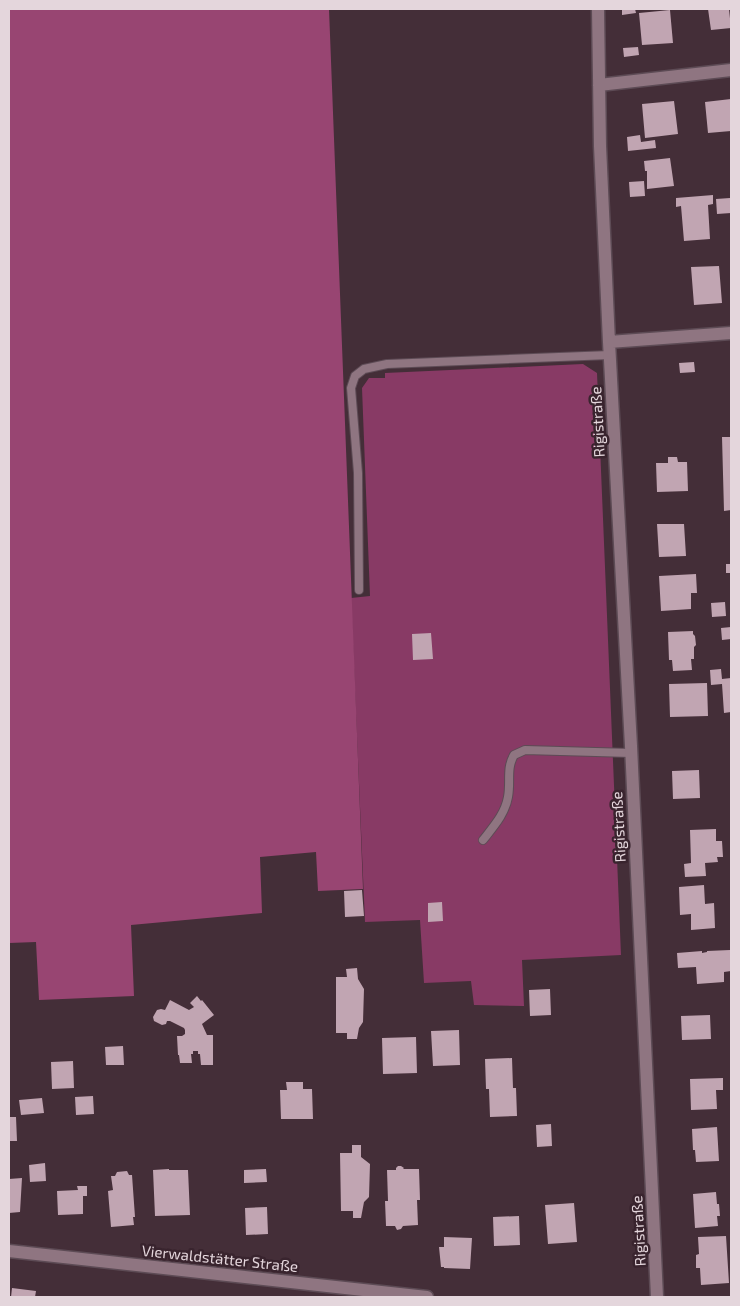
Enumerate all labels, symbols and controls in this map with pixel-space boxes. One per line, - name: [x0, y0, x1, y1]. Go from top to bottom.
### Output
- street label: Rigistraße: [586, 386, 608, 458]
- street label: Rigistraße: [607, 791, 629, 863]
- street label: Rigistraße: [627, 1195, 649, 1267]
- street label: Vierwaldstätter Straße: [141, 1241, 299, 1275]

